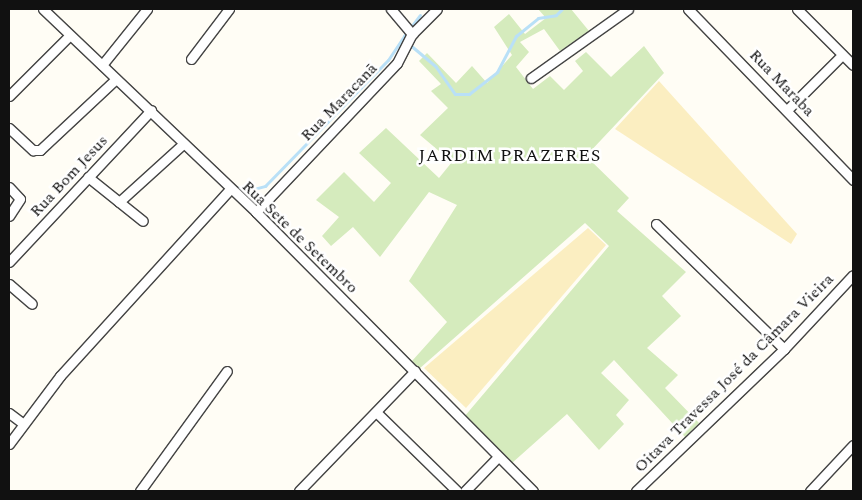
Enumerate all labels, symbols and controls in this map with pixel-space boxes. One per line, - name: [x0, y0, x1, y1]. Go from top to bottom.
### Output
- street label: Rua Maraba: [745, 46, 819, 120]
- street label: Rua Maracanã: [297, 59, 381, 145]
- street label: Rua Bom Jesus: [26, 131, 112, 221]
- district label: JARDIM PRAZERES: [417, 145, 603, 167]
- street label: Rua Sete de Setembro: [238, 177, 362, 297]
- street label: Oitava Travessa José da Câmara Vieira: [630, 269, 838, 477]

